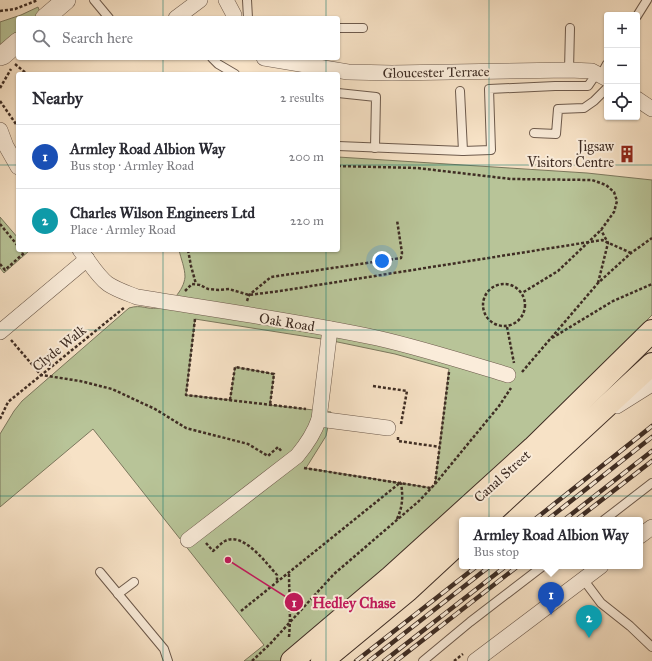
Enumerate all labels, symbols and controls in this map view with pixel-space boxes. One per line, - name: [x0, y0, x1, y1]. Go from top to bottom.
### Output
- map controls: [604, 12, 640, 120]
- button: +: [604, 12, 640, 48]
- search box: [16, 16, 340, 60]
- icon: search: [30, 27, 52, 49]
- text: Search here: [62, 29, 133, 47]
- button: −: [604, 48, 640, 84]
- street label: Gloucester Terrace: [382, 63, 490, 82]
- button: locate: [604, 84, 640, 120]
- text: Nearby: [32, 88, 83, 109]
- text: 2 results: [280, 90, 324, 106]
- place label: Jigsaw Visitors Centre: [526, 138, 615, 171]
- text: Armley Road Albion Way: [70, 140, 225, 158]
- building icon: Jigsaw Visitors Centre: [617, 144, 637, 164]
- text: 1: [42, 149, 48, 165]
- text: 200 m: [289, 149, 324, 165]
- text: Bus stop · Armley Road: [70, 158, 194, 174]
- text: Charles Wilson Engineers Ltd: [70, 204, 255, 222]
- text: 2: [42, 213, 48, 229]
- text: 220 m: [290, 213, 324, 229]
- text: Place · Armley Road: [70, 222, 176, 238]
- your location: [372, 251, 392, 271]
- street label: Oak Road: [258, 310, 316, 335]
- street label: Clyde Walk: [29, 321, 90, 375]
- street label: Canal Street: [470, 446, 534, 506]
- popup: [459, 517, 643, 569]
- text: Armley Road Albion Way: [473, 526, 629, 544]
- text: Bus stop: [473, 544, 519, 560]
- pin: 1: [538, 582, 564, 615]
- callout: Hedley Chase: [284, 589, 404, 616]
- text: Hedley Chase: [312, 594, 397, 613]
- text: 1: [292, 596, 297, 610]
- pin: 2: [576, 605, 602, 638]

